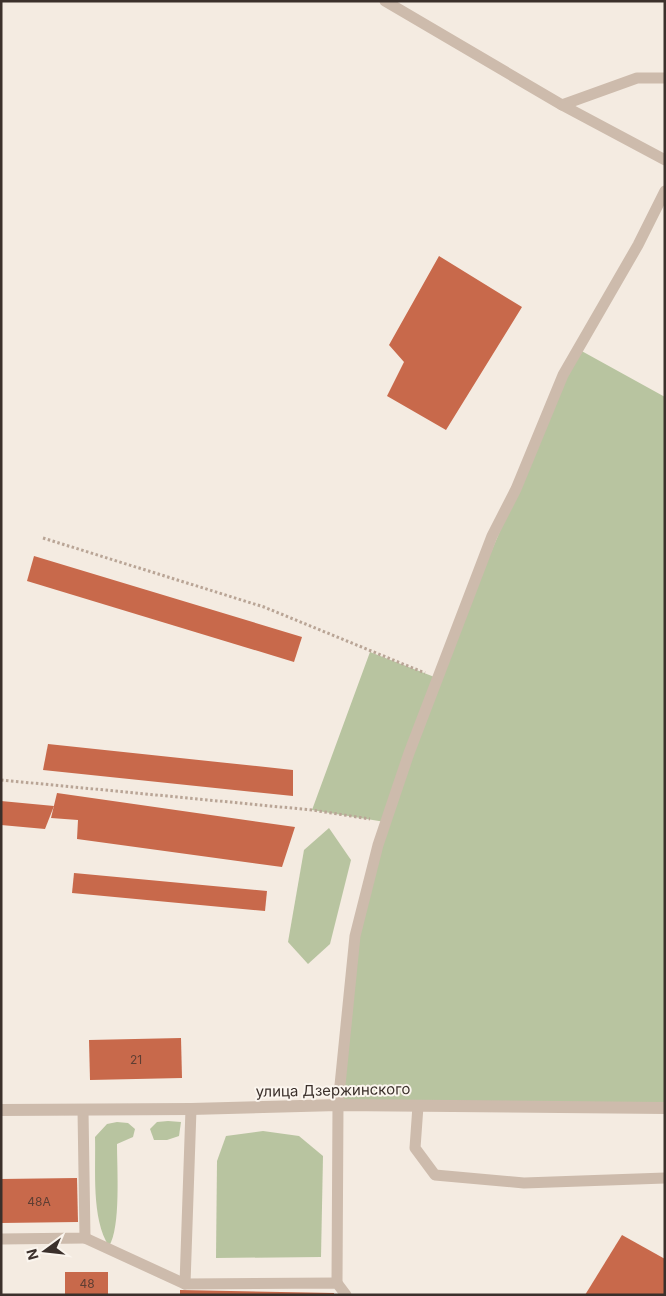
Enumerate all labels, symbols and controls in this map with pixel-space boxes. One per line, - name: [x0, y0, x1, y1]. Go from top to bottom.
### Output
- house number: 21: [130, 1052, 142, 1067]
- street label: улица Дзержинского: [256, 1079, 410, 1101]
- house number: 48А: [27, 1194, 51, 1209]
- north arrow: [20, 1226, 70, 1276]
- text: N: [22, 1247, 42, 1262]
- house number: 48: [79, 1276, 95, 1291]

